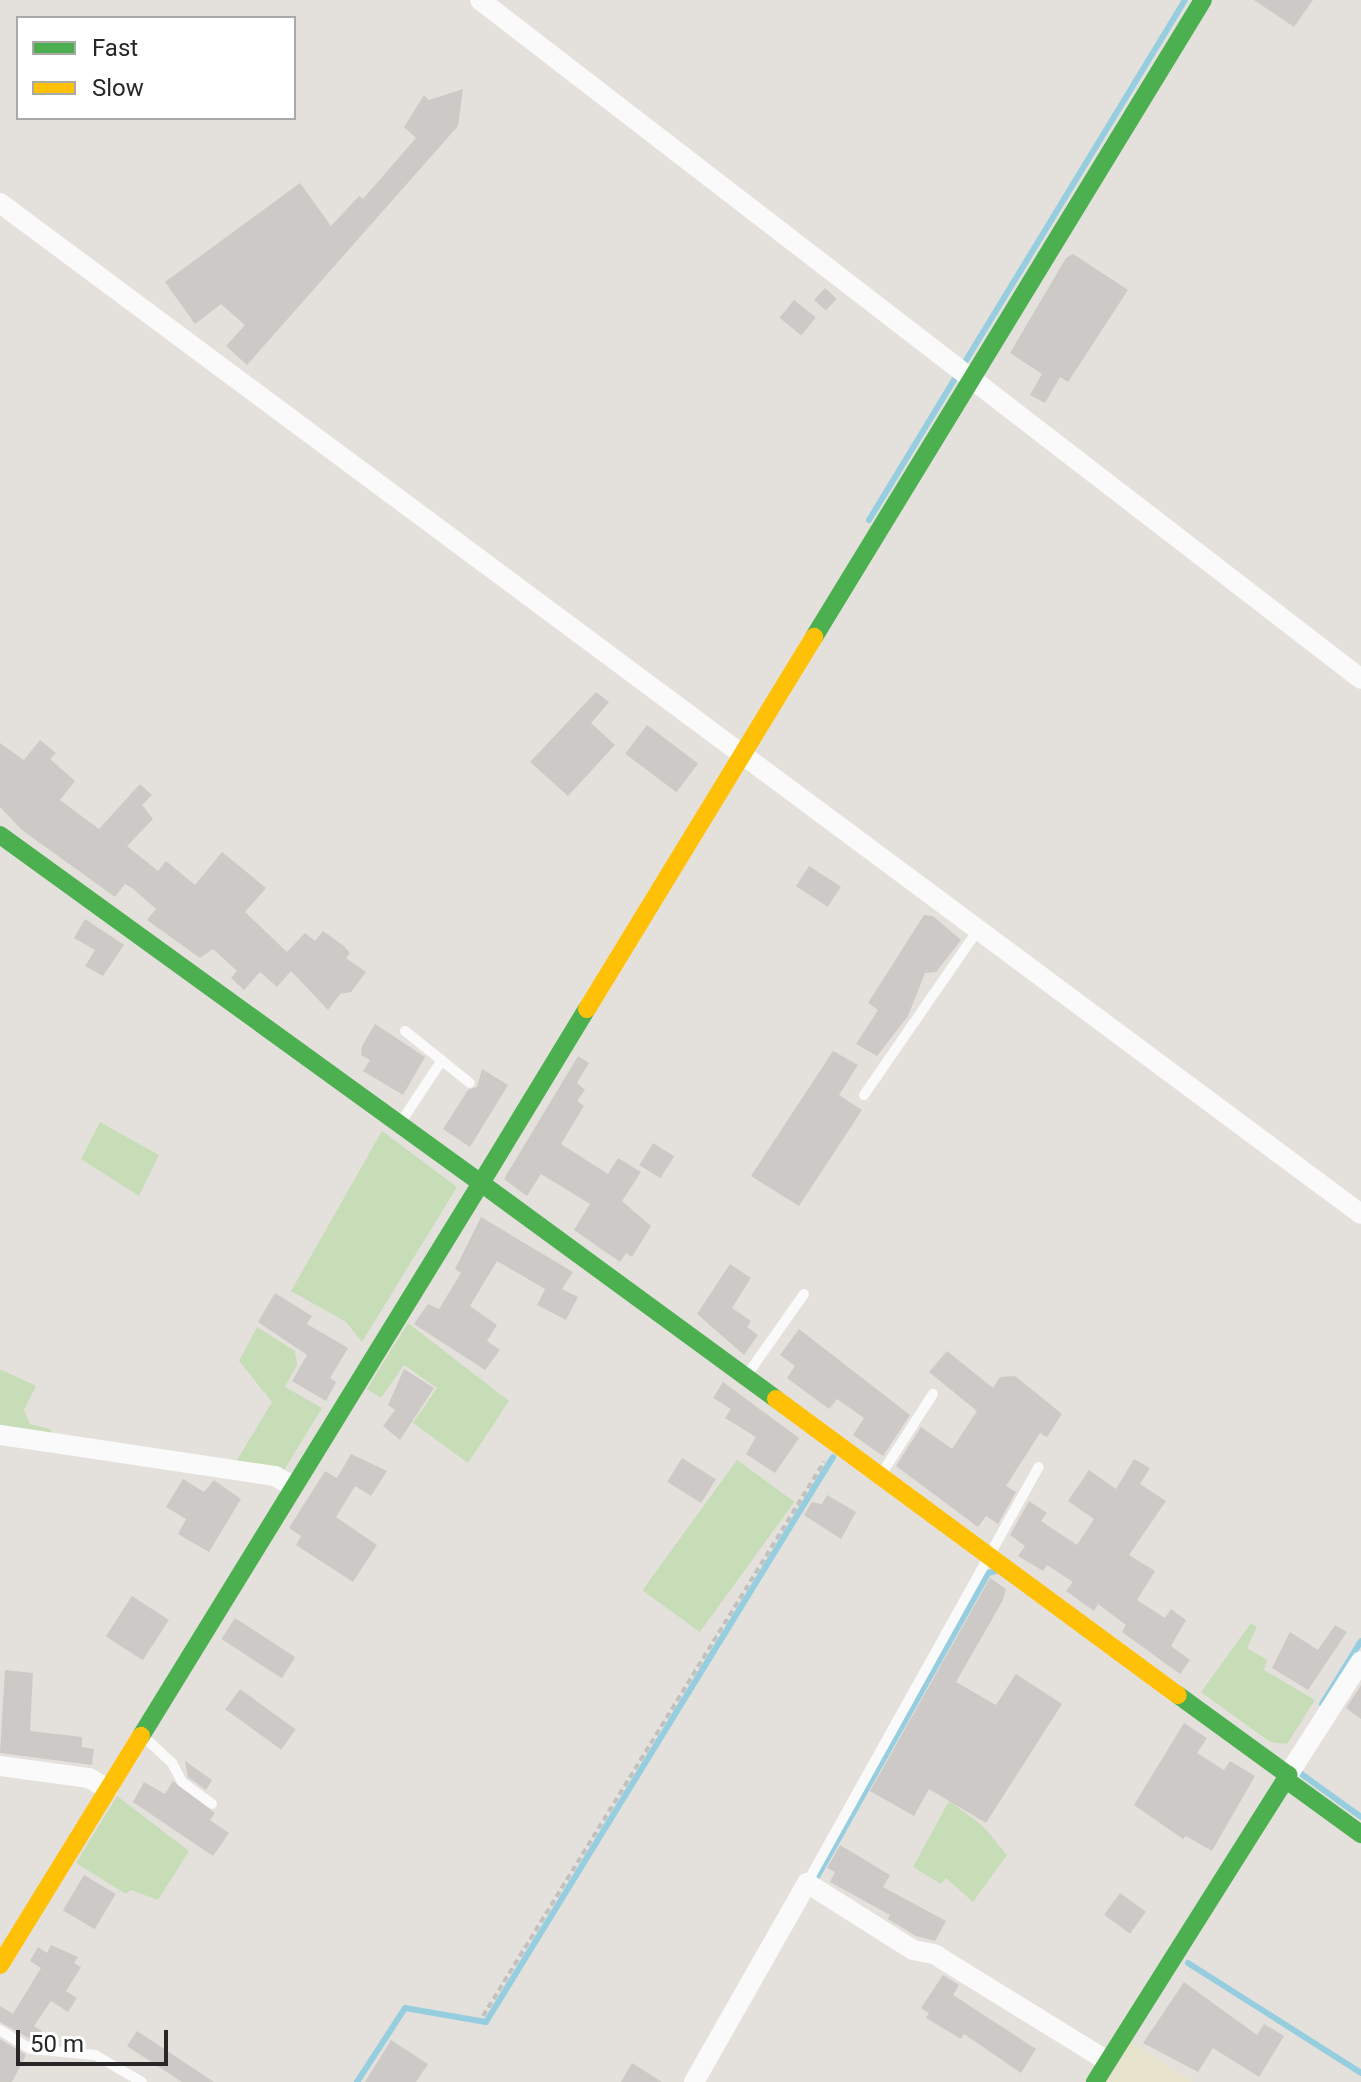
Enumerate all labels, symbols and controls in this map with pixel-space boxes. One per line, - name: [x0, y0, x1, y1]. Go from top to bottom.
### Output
- legend: [16, 16, 296, 120]
- text: Fast: [92, 34, 138, 62]
- text: Slow: [92, 74, 144, 102]
- scale bar: [20, 2014, 172, 2064]
- text: 50 m: [30, 2030, 84, 2058]

